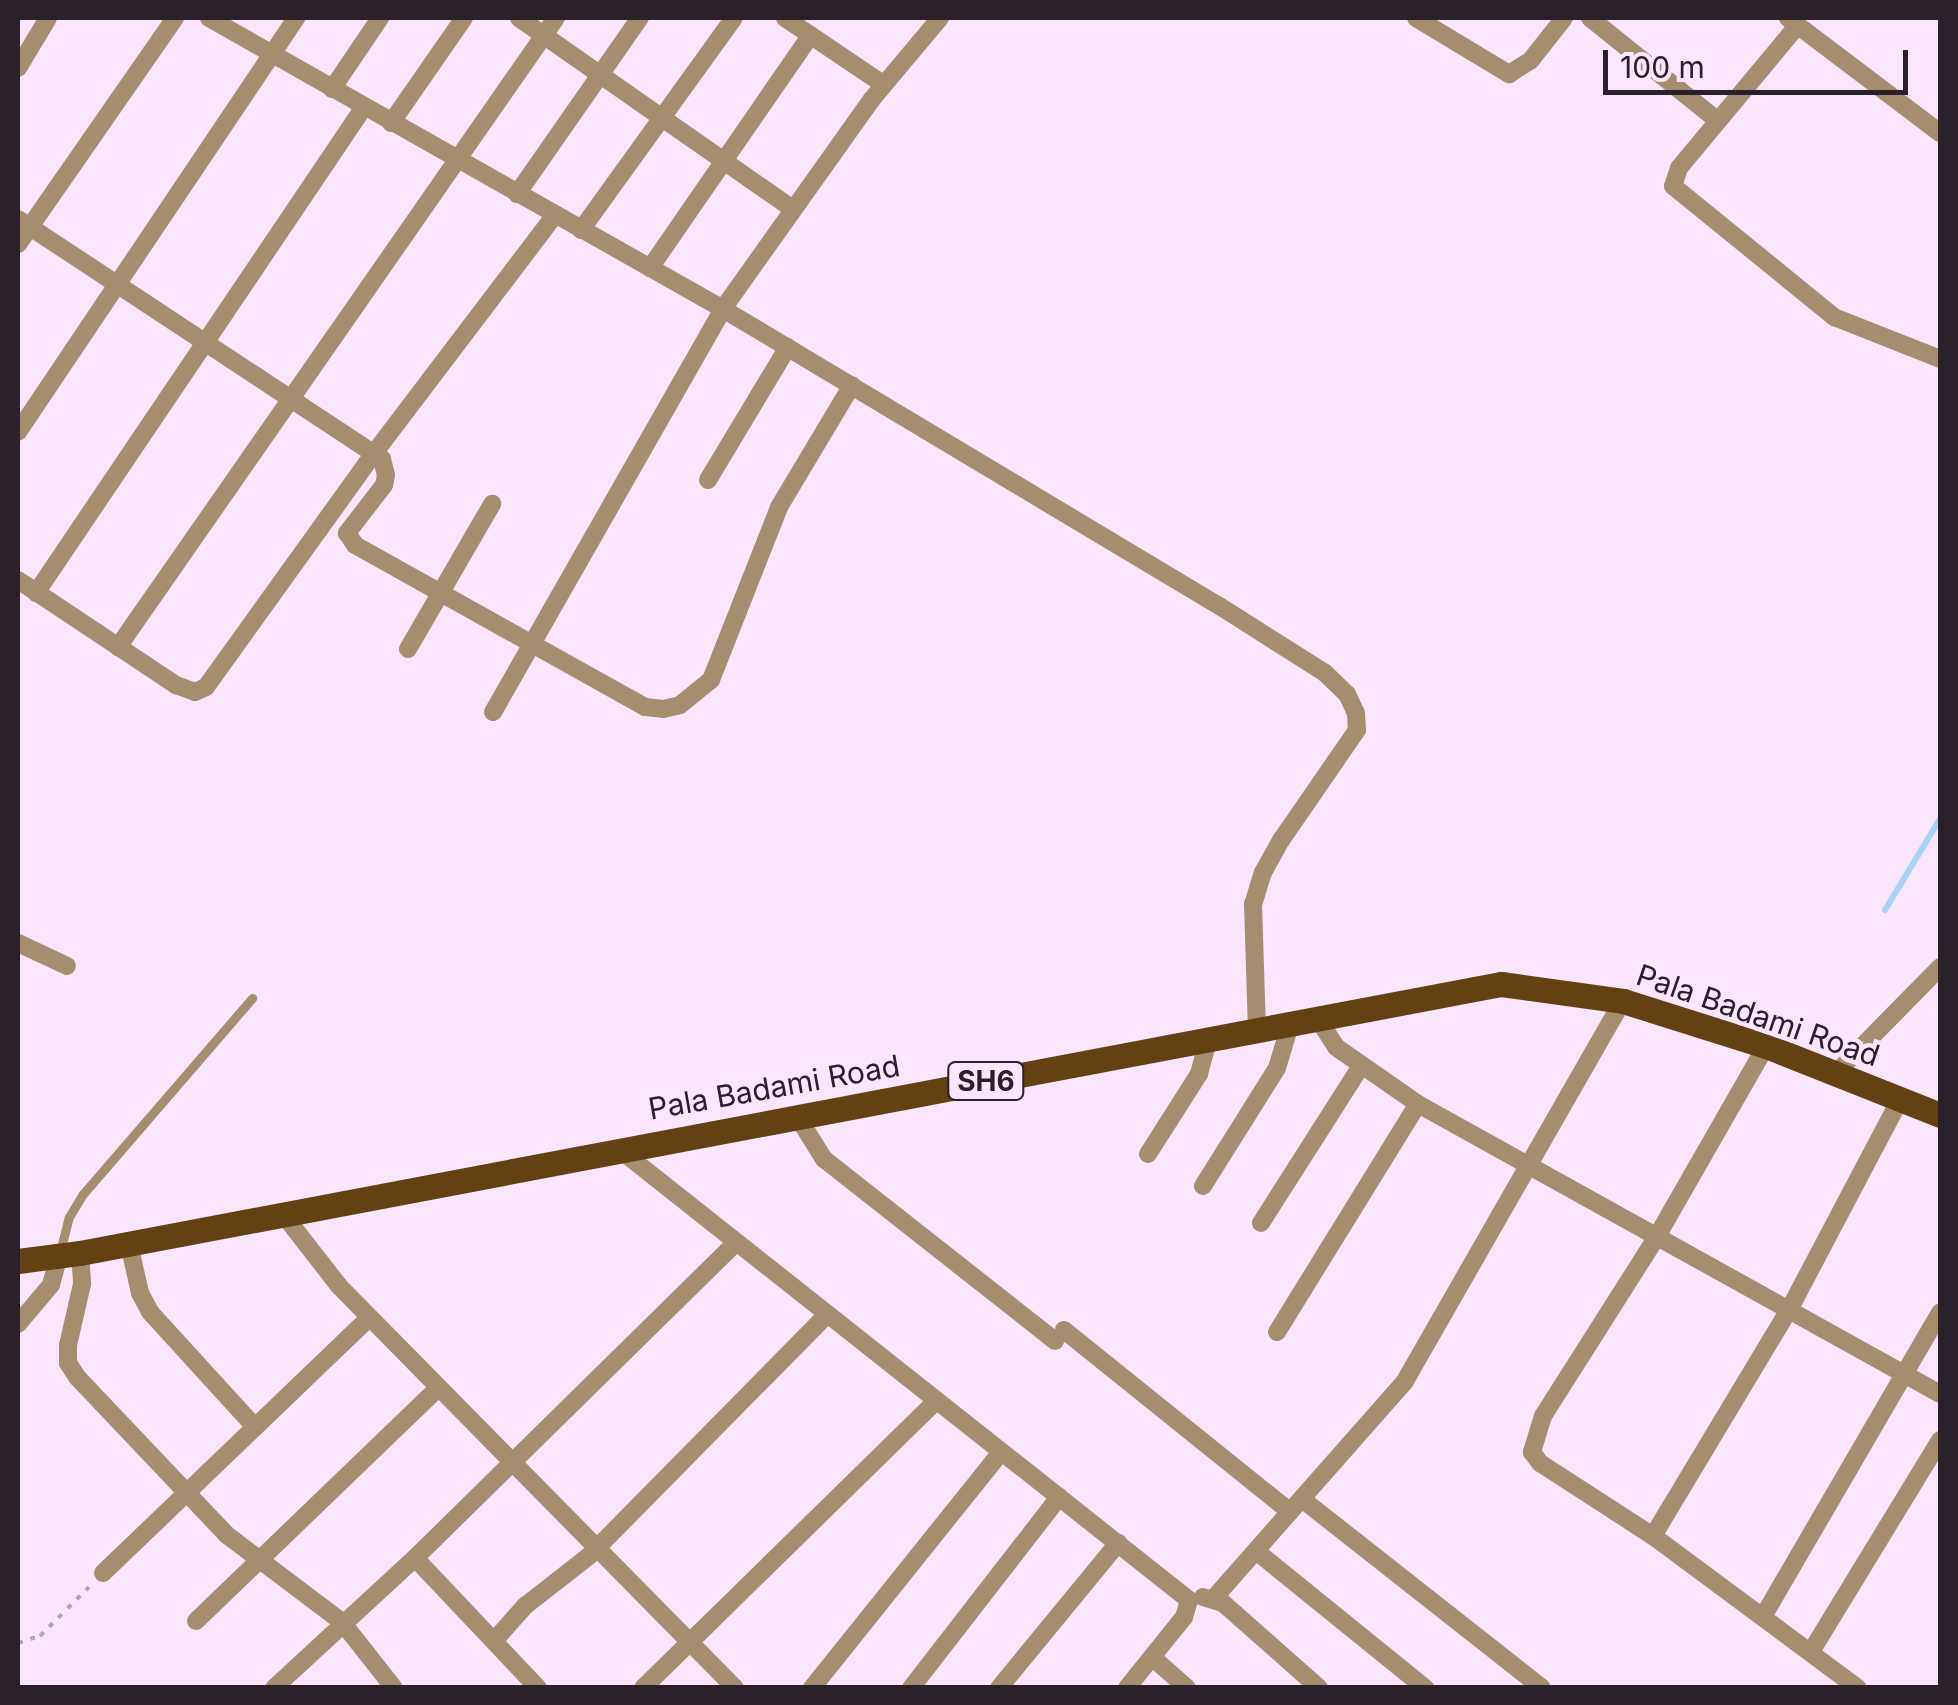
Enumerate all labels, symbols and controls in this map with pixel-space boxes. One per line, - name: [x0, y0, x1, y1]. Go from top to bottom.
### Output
- scale bar: [1608, 30, 1913, 92]
- text: 100 m: [1620, 49, 1705, 85]
- street label: Pala Badami Road: [1632, 957, 1884, 1073]
- street label: Pala Badami Road: [646, 1047, 902, 1127]
- road number: SH6: [946, 1058, 1026, 1104]

